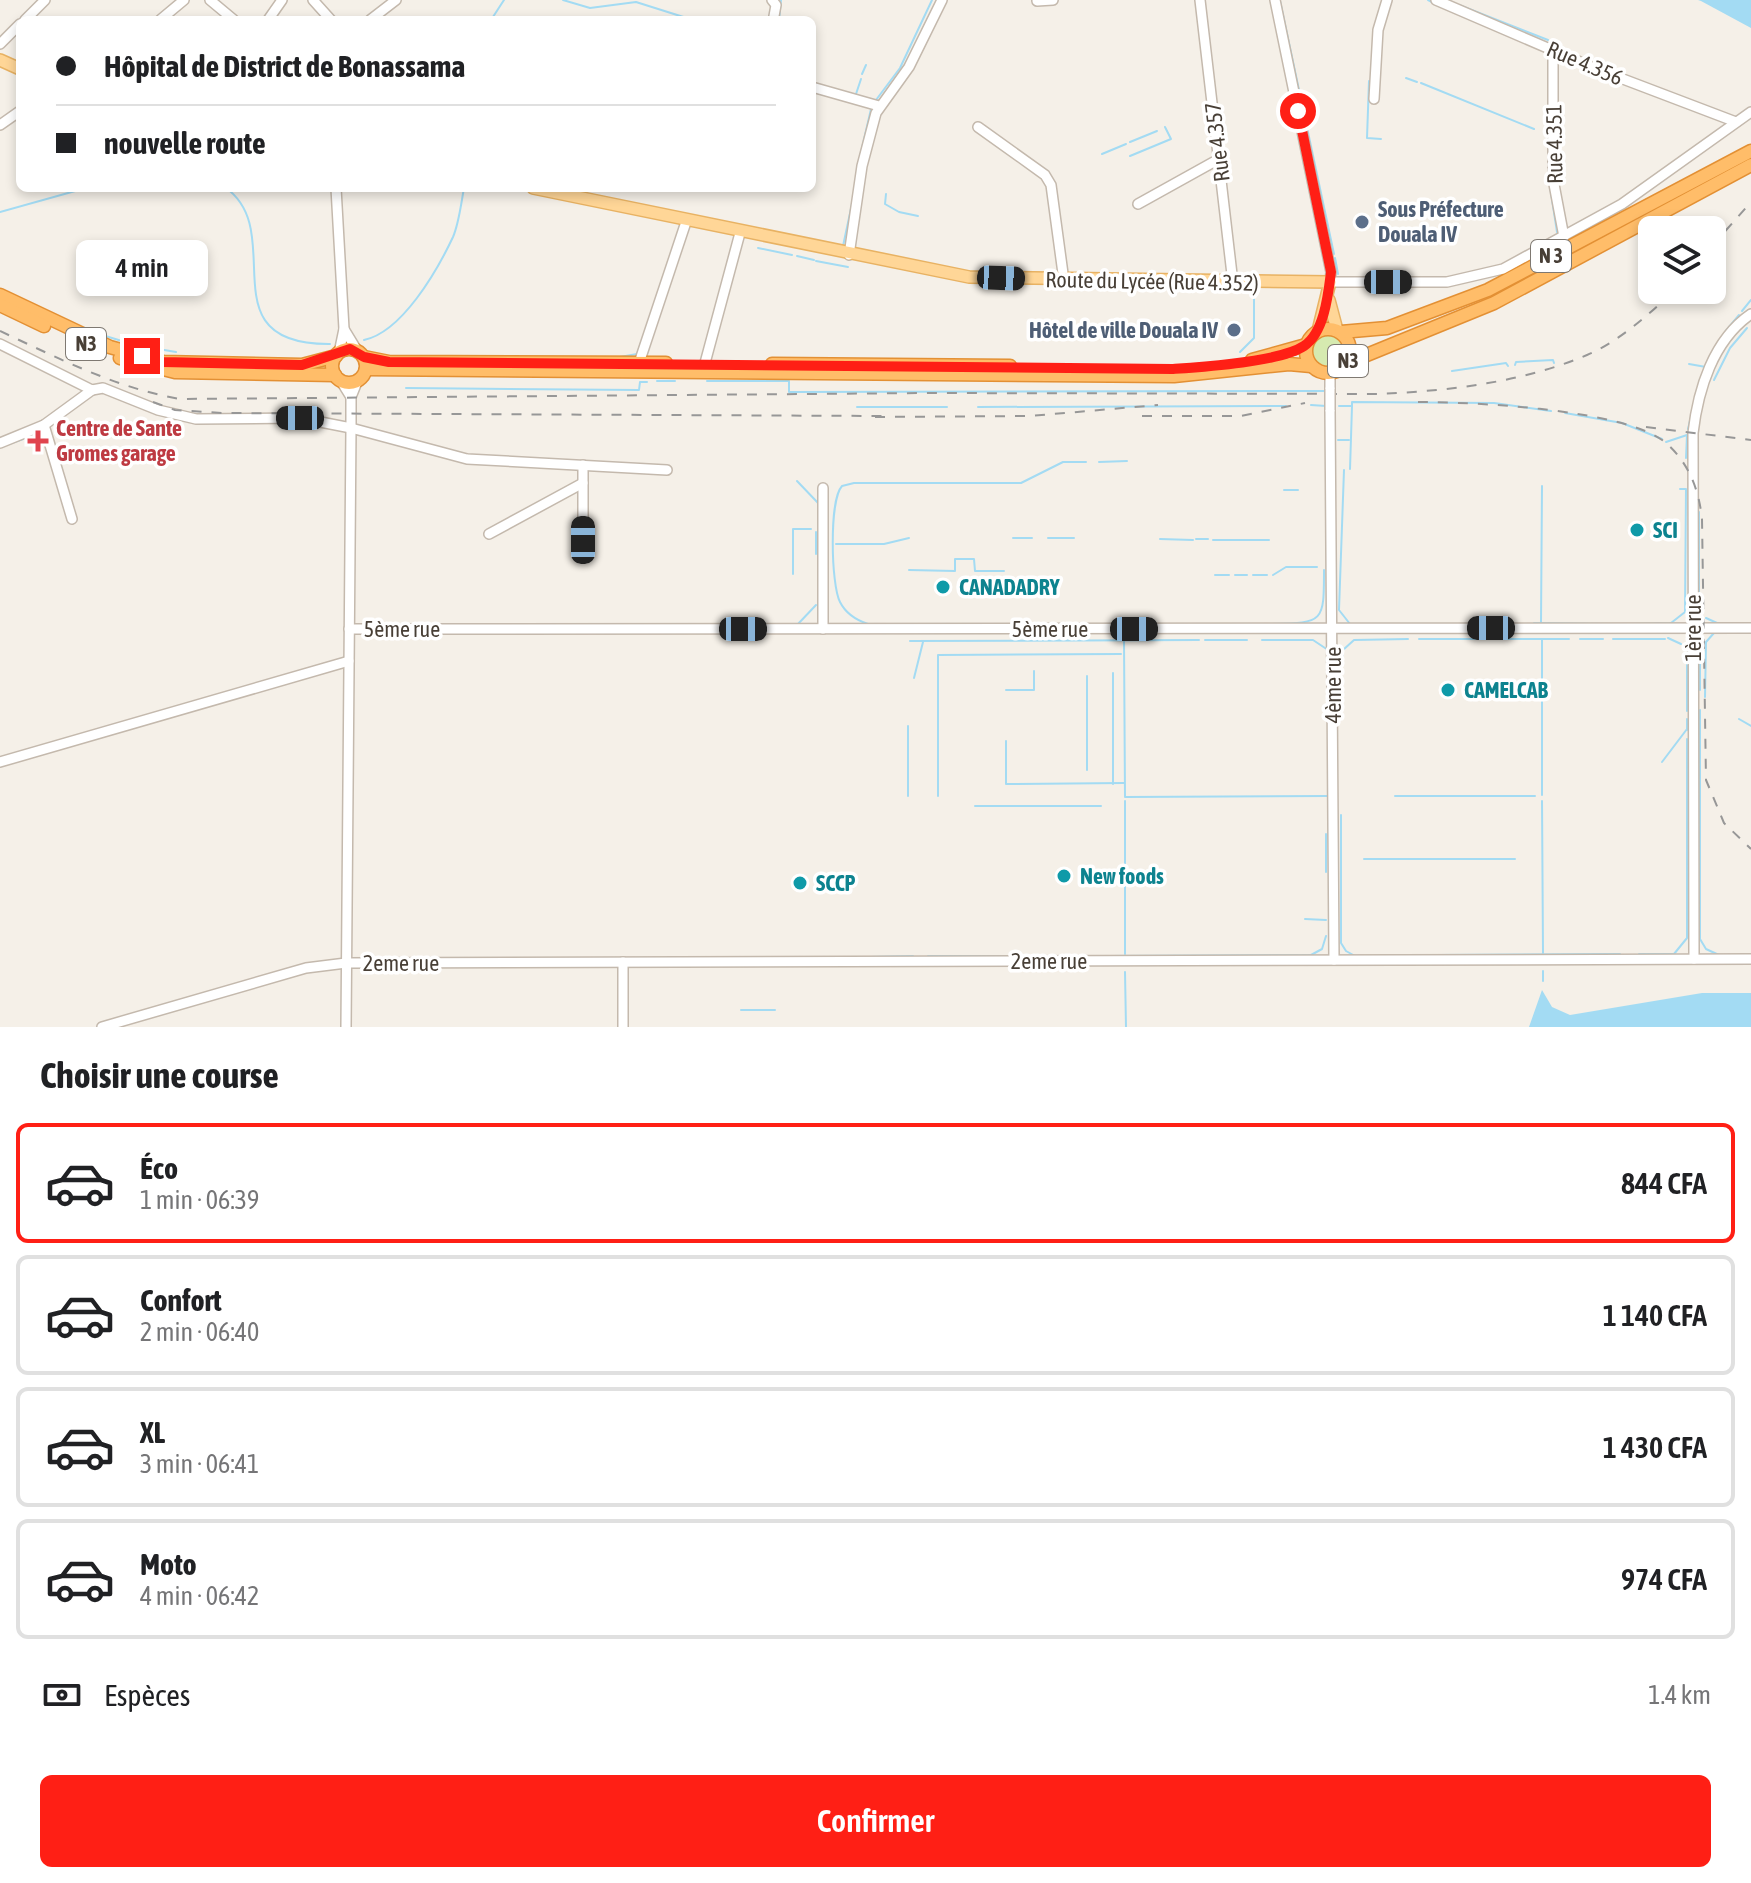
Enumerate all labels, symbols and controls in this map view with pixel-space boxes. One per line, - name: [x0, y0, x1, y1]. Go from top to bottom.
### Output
- street label: Rue 4.356: [1543, 35, 1627, 91]
- text: Hôpital de District de Bonassama: [104, 49, 465, 83]
- route start: [1280, 93, 1316, 129]
- street label: Rue 4.357: [1199, 101, 1235, 183]
- street label: Rue 4.351: [1540, 104, 1568, 184]
- text: nouvelle route: [104, 126, 266, 160]
- place label: Sous Préfecture Douala IV: [1378, 196, 1504, 247]
- marker: Sous Préfecture Douala IV: [1353, 213, 1371, 231]
- map controls: [1638, 216, 1726, 304]
- button: layers: [1638, 216, 1726, 304]
- callout: 4 min: [76, 240, 208, 296]
- road number: N 3: [1531, 240, 1571, 272]
- text: 4 min: [115, 253, 169, 283]
- car: [977, 265, 1025, 291]
- street label: Route du Lycée (Rue 4.352): [1045, 266, 1259, 296]
- car: [1364, 270, 1412, 294]
- place label: Hôtel de ville Douala IV: [1029, 317, 1218, 343]
- marker: Hôtel de ville Douala IV: [1225, 321, 1243, 339]
- road number: N3: [66, 328, 106, 360]
- route end: [124, 338, 160, 374]
- road number: N3: [1328, 345, 1368, 377]
- car: [276, 406, 324, 430]
- place label: Centre de Sante Gromes garage: [56, 415, 182, 466]
- marker: Centre de Sante Gromes garage: [27, 430, 49, 452]
- car: [571, 516, 595, 564]
- place label: SCI: [1653, 517, 1678, 543]
- marker: SCI: [1628, 521, 1646, 539]
- place label: CANADADRY: [959, 574, 1060, 600]
- marker: CANADADRY: [934, 578, 952, 596]
- street label: 1ère rue: [1680, 595, 1706, 661]
- street label: 5ème rue: [364, 616, 440, 642]
- street label: 5ème rue: [1012, 616, 1088, 642]
- car: [1467, 616, 1515, 640]
- car: [719, 617, 767, 641]
- car: [1110, 617, 1158, 641]
- street label: 4ème rue: [1320, 647, 1346, 723]
- place label: CAMELCAB: [1464, 677, 1549, 703]
- marker: CAMELCAB: [1439, 681, 1457, 699]
- place label: New foods: [1080, 863, 1164, 889]
- marker: New foods: [1055, 867, 1073, 885]
- place label: SCCP: [816, 870, 856, 896]
- marker: SCCP: [791, 874, 809, 892]
- street label: 2eme rue: [1011, 948, 1087, 974]
- street label: 2eme rue: [363, 950, 439, 976]
- text: Choisir une course: [40, 1054, 279, 1096]
- icon: car: [44, 1147, 116, 1219]
- text: Éco: [140, 1151, 178, 1185]
- text: 844 CFA: [1621, 1166, 1707, 1200]
- text: 1 min · 06:39: [140, 1185, 259, 1215]
- icon: car: [44, 1279, 116, 1351]
- text: Confort: [140, 1283, 222, 1317]
- text: 1 140 CFA: [1603, 1298, 1707, 1332]
- text: 2 min · 06:40: [140, 1317, 259, 1347]
- icon: car: [44, 1411, 116, 1483]
- text: XL: [140, 1415, 165, 1449]
- text: 1 430 CFA: [1603, 1430, 1707, 1464]
- text: 3 min · 06:41: [140, 1449, 259, 1479]
- icon: car: [44, 1543, 116, 1615]
- text: Moto: [140, 1547, 197, 1581]
- text: 974 CFA: [1621, 1562, 1707, 1596]
- text: 4 min · 06:42: [140, 1581, 259, 1611]
- icon: cash: [40, 1673, 84, 1717]
- text: Espèces: [104, 1678, 190, 1712]
- text: 1.4 km: [1648, 1680, 1711, 1710]
- button: Confirmer: [40, 1775, 1711, 1867]

